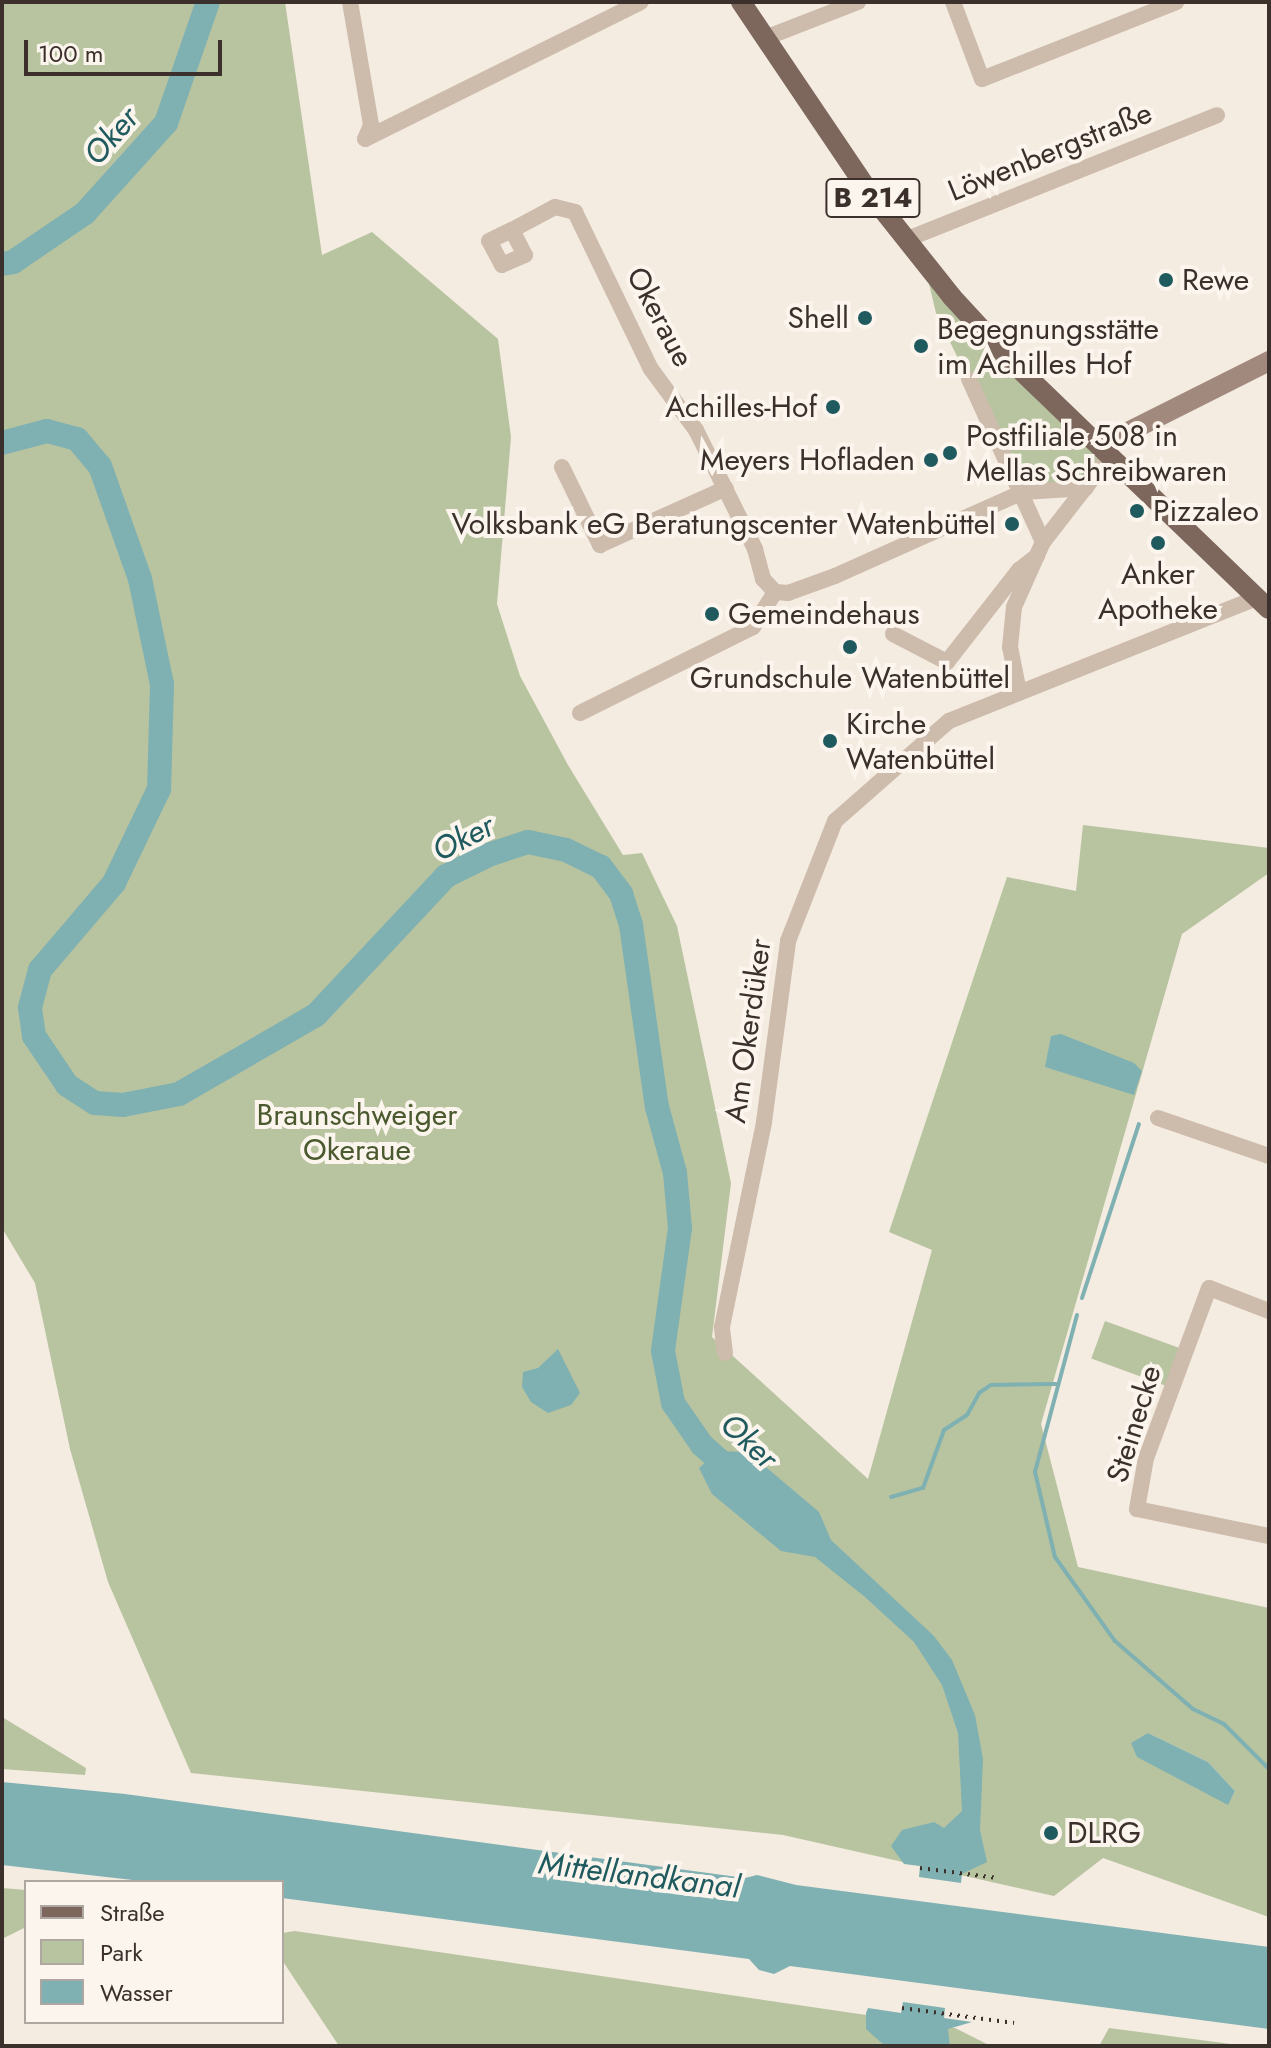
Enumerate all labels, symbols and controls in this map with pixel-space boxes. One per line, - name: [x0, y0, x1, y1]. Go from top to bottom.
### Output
- scale bar: [28, 24, 226, 74]
- text: 100 m: [38, 36, 104, 71]
- street label: Löwenbergstraße: [943, 95, 1157, 209]
- water label: Oker: [75, 99, 147, 173]
- road number: B 214: [825, 174, 921, 222]
- street label: Okeraue: [619, 261, 701, 373]
- place label: Rewe: [1182, 262, 1249, 298]
- marker: Rewe: [1157, 271, 1175, 289]
- place label: Shell: [788, 300, 849, 336]
- marker: Shell: [856, 309, 874, 327]
- place label: Begegnungsstätte im Achilles Hof: [937, 311, 1159, 382]
- marker: Begegnungsstätte im Achilles Hof: [912, 337, 930, 355]
- place label: Achilles-Hof: [665, 389, 817, 425]
- marker: Achilles-Hof: [824, 398, 842, 416]
- place label: Postfiliale 508 in Mellas Schreibwaren: [966, 418, 1227, 488]
- place label: Meyers Hofladen: [700, 442, 915, 478]
- marker: Postfiliale 508 in Mellas Schreibwaren: [941, 444, 959, 462]
- marker: Meyers Hofladen: [922, 451, 940, 469]
- place label: Pizzaleo: [1153, 493, 1259, 529]
- marker: Pizzaleo: [1128, 502, 1146, 520]
- place label: Volksbank eG Beratungscenter Watenbüttel: [451, 506, 996, 542]
- marker: Volksbank eG Beratungscenter Watenbüttel: [1003, 515, 1021, 533]
- marker: Anker Apotheke: [1149, 534, 1167, 552]
- place label: Anker Apotheke: [1098, 556, 1218, 626]
- place label: Gemeindehaus: [728, 596, 920, 632]
- marker: Gemeindehaus: [703, 605, 721, 623]
- marker: Grundschule Watenbüttel: [841, 638, 859, 656]
- place label: Grundschule Watenbüttel: [690, 660, 1010, 696]
- place label: Kirche Watenbüttel: [846, 706, 995, 776]
- marker: Kirche Watenbüttel: [821, 732, 839, 750]
- water label: Oker: [426, 806, 500, 870]
- street label: Am Okerdüker: [717, 937, 779, 1125]
- park label: Braunschweiger Okeraue: [256, 1097, 458, 1168]
- street label: Steinecke: [1099, 1361, 1169, 1487]
- water label: Oker: [712, 1405, 786, 1477]
- place label: DLRG: [1067, 1815, 1141, 1851]
- marker: DLRG: [1042, 1824, 1060, 1842]
- water label: Mittellandkanal: [536, 1844, 742, 1906]
- legend: [24, 1880, 284, 2024]
- text: Straße: [100, 1895, 165, 1930]
- text: Park: [100, 1935, 143, 1970]
- text: Wasser: [100, 1975, 173, 2010]

